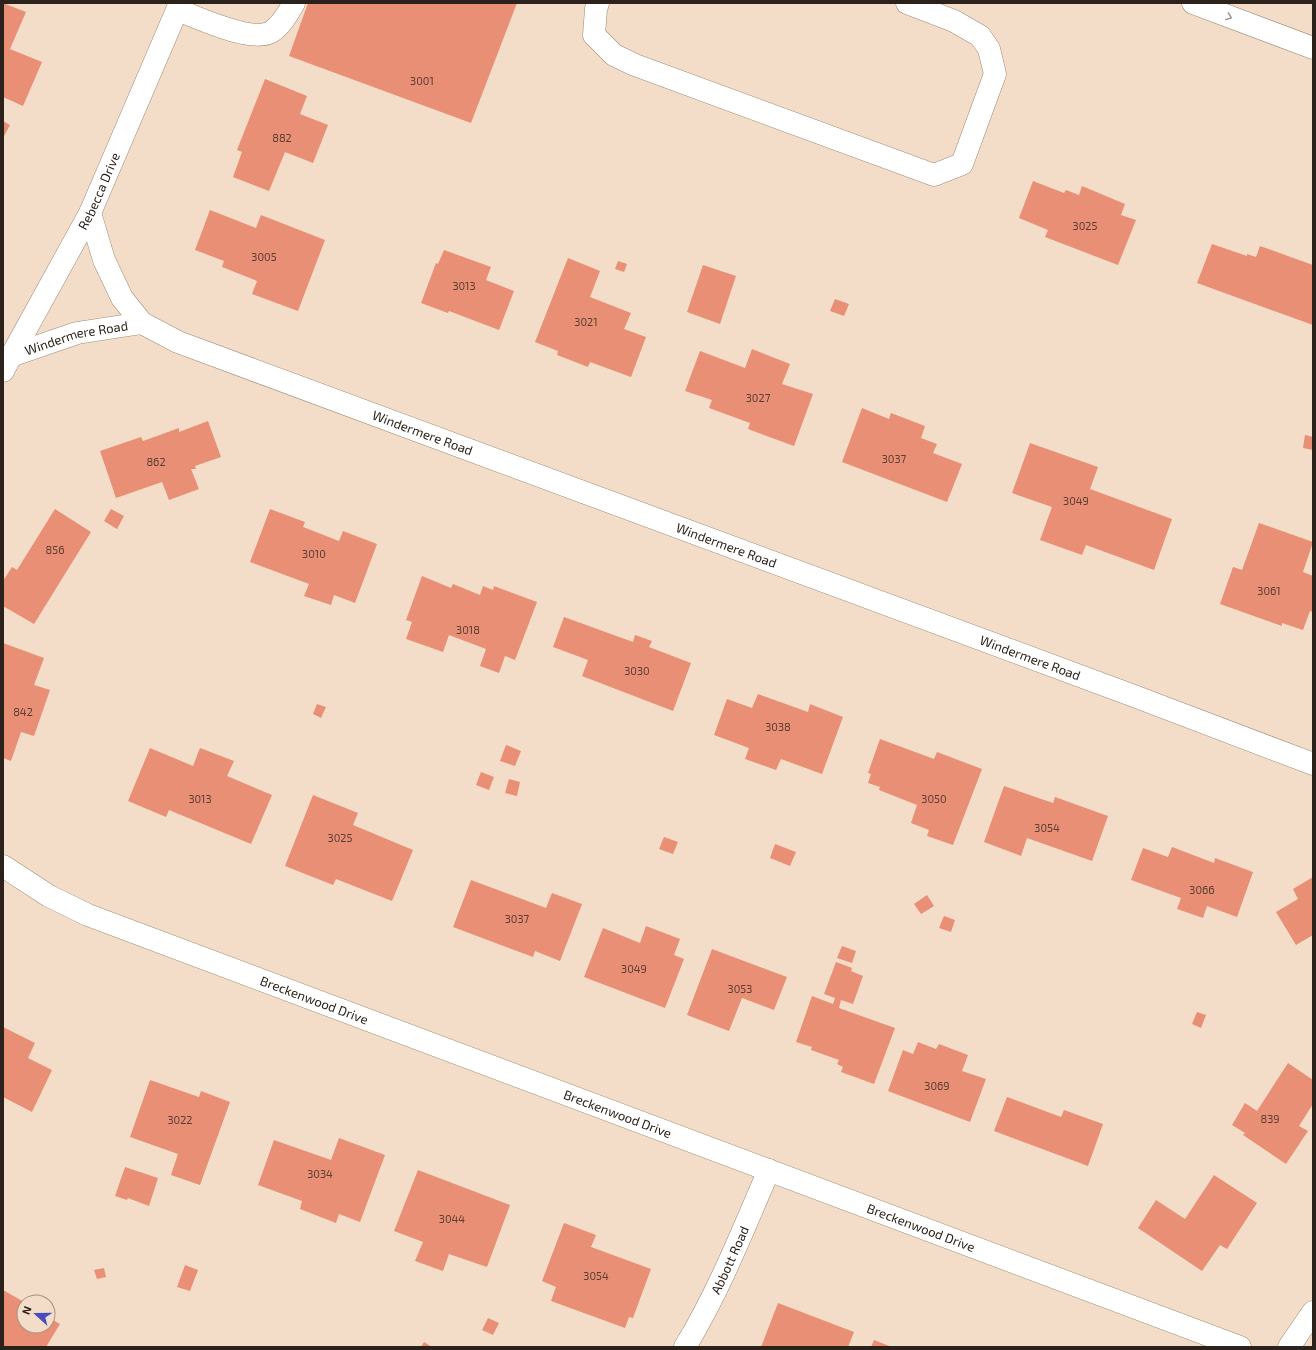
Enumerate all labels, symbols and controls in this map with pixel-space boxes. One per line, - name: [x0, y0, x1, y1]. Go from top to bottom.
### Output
- one-way arrow: [1226, 12, 1233, 20]
- house number: 3001: [410, 74, 434, 87]
- house number: 882: [272, 131, 292, 144]
- street label: Rebecca Drive: [74, 150, 123, 232]
- house number: 3025: [1073, 219, 1098, 232]
- house number: 3005: [251, 250, 277, 263]
- house number: 3013: [452, 279, 476, 292]
- house number: 3021: [574, 315, 598, 328]
- street label: Windermere Road: [23, 317, 129, 358]
- house number: 3027: [746, 391, 771, 404]
- street label: Windermere Road: [370, 407, 475, 458]
- house number: 3037: [882, 452, 907, 465]
- house number: 862: [146, 455, 166, 468]
- house number: 3049: [1063, 494, 1089, 507]
- street label: Windermere Road: [674, 519, 779, 571]
- house number: 856: [46, 543, 64, 556]
- house number: 3010: [302, 547, 326, 560]
- house number: 3061: [1257, 584, 1281, 597]
- house number: 3018: [456, 623, 480, 636]
- street label: Windermere Road: [978, 632, 1083, 684]
- house number: 3030: [624, 664, 650, 677]
- house number: 842: [13, 705, 33, 718]
- house number: 3038: [765, 720, 791, 733]
- house number: 3013: [188, 792, 212, 805]
- house number: 3050: [921, 792, 947, 805]
- house number: 3054: [1034, 821, 1060, 834]
- house number: 3025: [328, 831, 353, 844]
- house number: 3066: [1189, 883, 1215, 896]
- house number: 3037: [505, 912, 530, 925]
- house number: 3049: [621, 962, 647, 975]
- street label: Breckenwood Drive: [258, 972, 371, 1027]
- house number: 3053: [728, 982, 752, 995]
- house number: 3069: [924, 1079, 950, 1092]
- street label: Breckenwood Drive: [561, 1086, 674, 1141]
- house number: 839: [1260, 1112, 1280, 1125]
- house number: 3022: [167, 1113, 193, 1126]
- house number: 3034: [307, 1167, 333, 1180]
- street label: Breckenwood Drive: [865, 1200, 977, 1255]
- house number: 3044: [439, 1212, 465, 1225]
- street label: Abbott Road: [707, 1223, 752, 1297]
- house number: 3054: [583, 1269, 609, 1282]
- north arrow: [16, 1294, 56, 1334]
- text: N: [19, 1304, 34, 1316]

